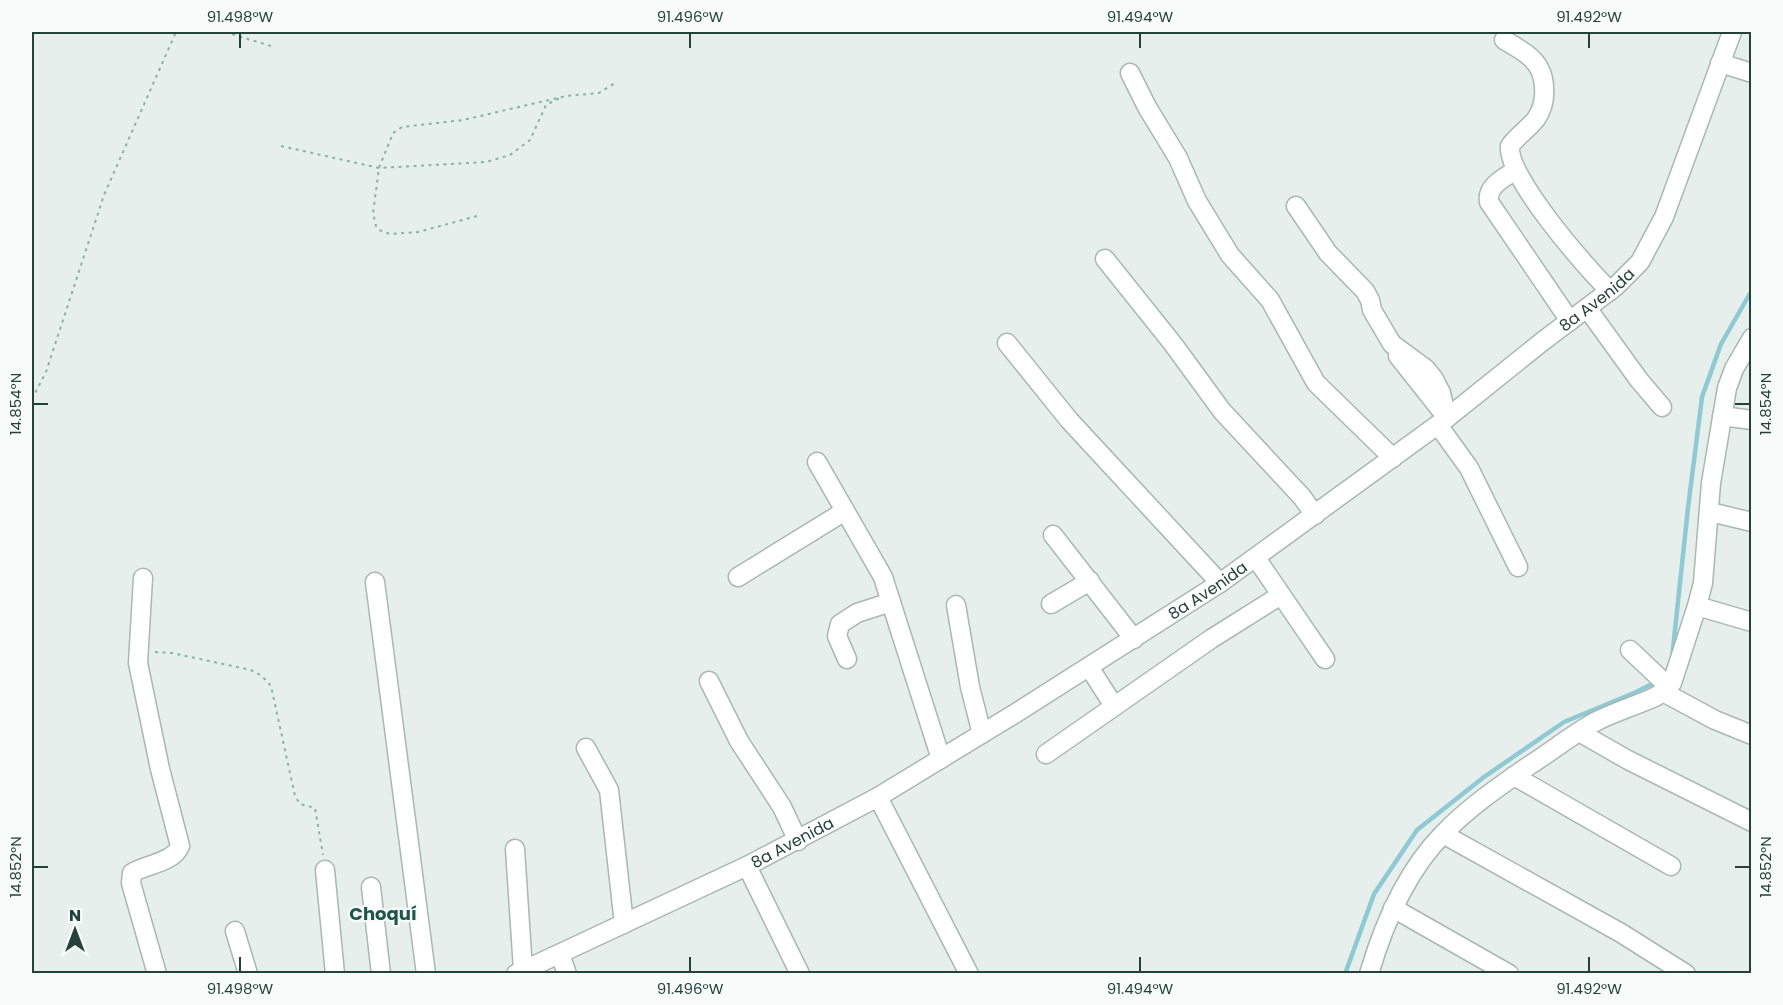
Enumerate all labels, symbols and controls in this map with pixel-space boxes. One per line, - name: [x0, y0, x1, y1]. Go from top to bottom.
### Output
- text: 91.498°W: [207, 6, 274, 27]
- text: 91.496°W: [657, 6, 724, 27]
- text: 91.494°W: [1107, 6, 1174, 27]
- text: 91.492°W: [1556, 6, 1622, 27]
- street label: 8a Avenida: [1554, 262, 1640, 337]
- text: 14.854°N: [5, 373, 26, 435]
- text: 14.854°N: [1755, 373, 1776, 435]
- street label: 8a Avenida: [1163, 556, 1252, 625]
- street label: 8a Avenida: [747, 811, 838, 874]
- text: 14.852°N: [5, 836, 26, 898]
- text: 14.852°N: [1755, 836, 1776, 898]
- north arrow: [45, 900, 105, 960]
- district label: Choquí: [349, 901, 417, 926]
- text: N: [69, 904, 81, 927]
- text: 91.498°W: [207, 978, 274, 999]
- text: 91.496°W: [657, 978, 724, 999]
- text: 91.494°W: [1107, 978, 1174, 999]
- text: 91.492°W: [1556, 978, 1622, 999]

